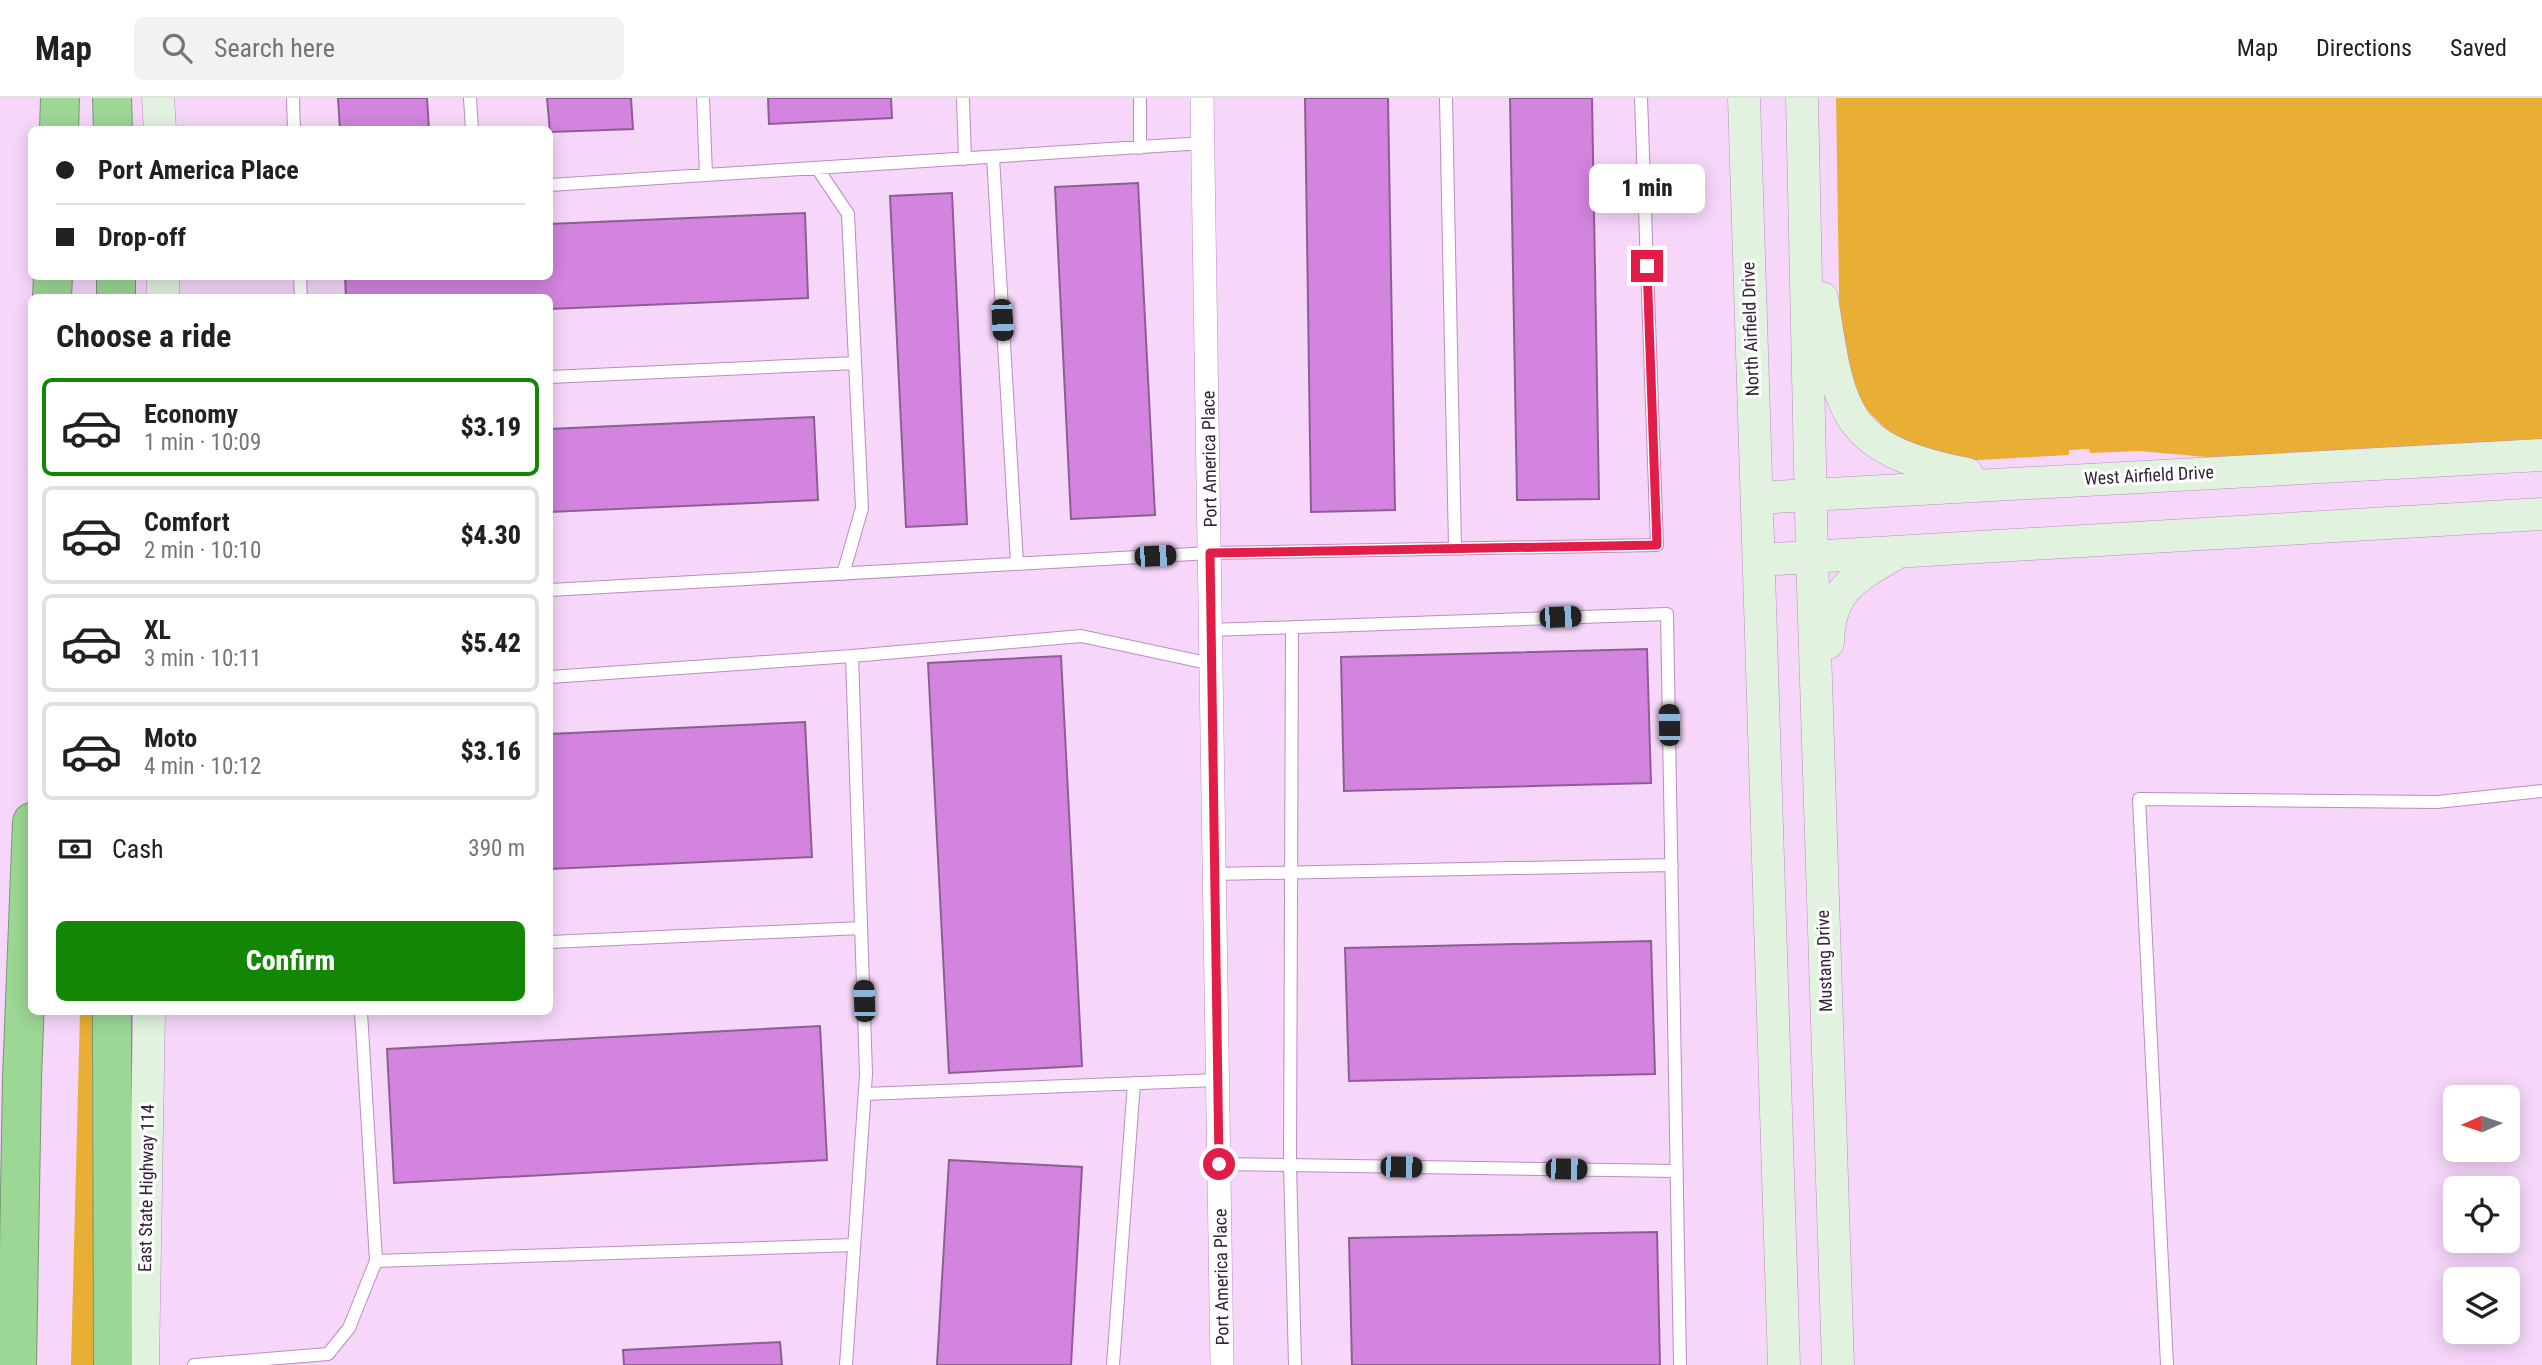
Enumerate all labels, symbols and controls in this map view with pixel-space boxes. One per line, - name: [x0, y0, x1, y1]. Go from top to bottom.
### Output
- search box: [134, 17, 624, 80]
- text: Map: [35, 29, 92, 68]
- icon: search: [158, 29, 196, 67]
- text: Search here: [214, 33, 335, 63]
- text: Map: [2237, 34, 2278, 62]
- text: Directions: [2316, 34, 2412, 62]
- text: Saved: [2450, 34, 2507, 62]
- text: Port America Place: [98, 155, 299, 185]
- callout: 1 min: [1589, 164, 1705, 214]
- text: 1 min: [1621, 175, 1673, 202]
- text: Drop-off: [98, 222, 186, 252]
- route end: [1631, 250, 1663, 282]
- street label: North Airfield Drive: [1737, 261, 1763, 397]
- car: [991, 298, 1014, 342]
- text: Choose a ride: [56, 317, 231, 355]
- street label: Port America Place: [1197, 390, 1221, 528]
- icon: car: [60, 396, 123, 459]
- text: Economy: [144, 399, 238, 429]
- text: $3.19: [460, 412, 521, 442]
- text: 1 min · 10:09: [144, 429, 261, 456]
- street label: West Airfield Drive: [2084, 461, 2214, 489]
- icon: car: [60, 504, 123, 567]
- text: Comfort: [144, 507, 230, 537]
- text: $4.30: [460, 520, 521, 550]
- text: 2 min · 10:10: [144, 537, 261, 564]
- car: [1134, 544, 1177, 568]
- car: [1539, 606, 1582, 628]
- icon: car: [60, 612, 123, 675]
- text: XL: [144, 615, 171, 645]
- text: $5.42: [460, 628, 521, 658]
- text: 3 min · 10:11: [144, 645, 261, 672]
- car: [1659, 704, 1680, 746]
- icon: car: [60, 720, 123, 783]
- text: Moto: [144, 723, 197, 753]
- text: $3.16: [460, 736, 521, 766]
- text: 4 min · 10:12: [144, 753, 261, 780]
- icon: cash: [56, 830, 94, 868]
- text: Cash: [112, 834, 164, 864]
- text: 390 m: [468, 835, 525, 862]
- street label: Mustang Drive: [1812, 910, 1836, 1012]
- button: Confirm: [56, 921, 525, 1001]
- car: [853, 980, 876, 1022]
- north arrow: [2443, 1085, 2520, 1162]
- map controls: [2443, 1085, 2520, 1344]
- street label: East State Highway 114: [134, 1104, 158, 1272]
- route start: [1203, 1148, 1235, 1180]
- car: [1380, 1156, 1423, 1178]
- car: [1545, 1158, 1588, 1180]
- button: locate: [2443, 1176, 2520, 1253]
- street label: Port America Place: [1209, 1208, 1233, 1346]
- button: layers: [2443, 1267, 2520, 1344]

